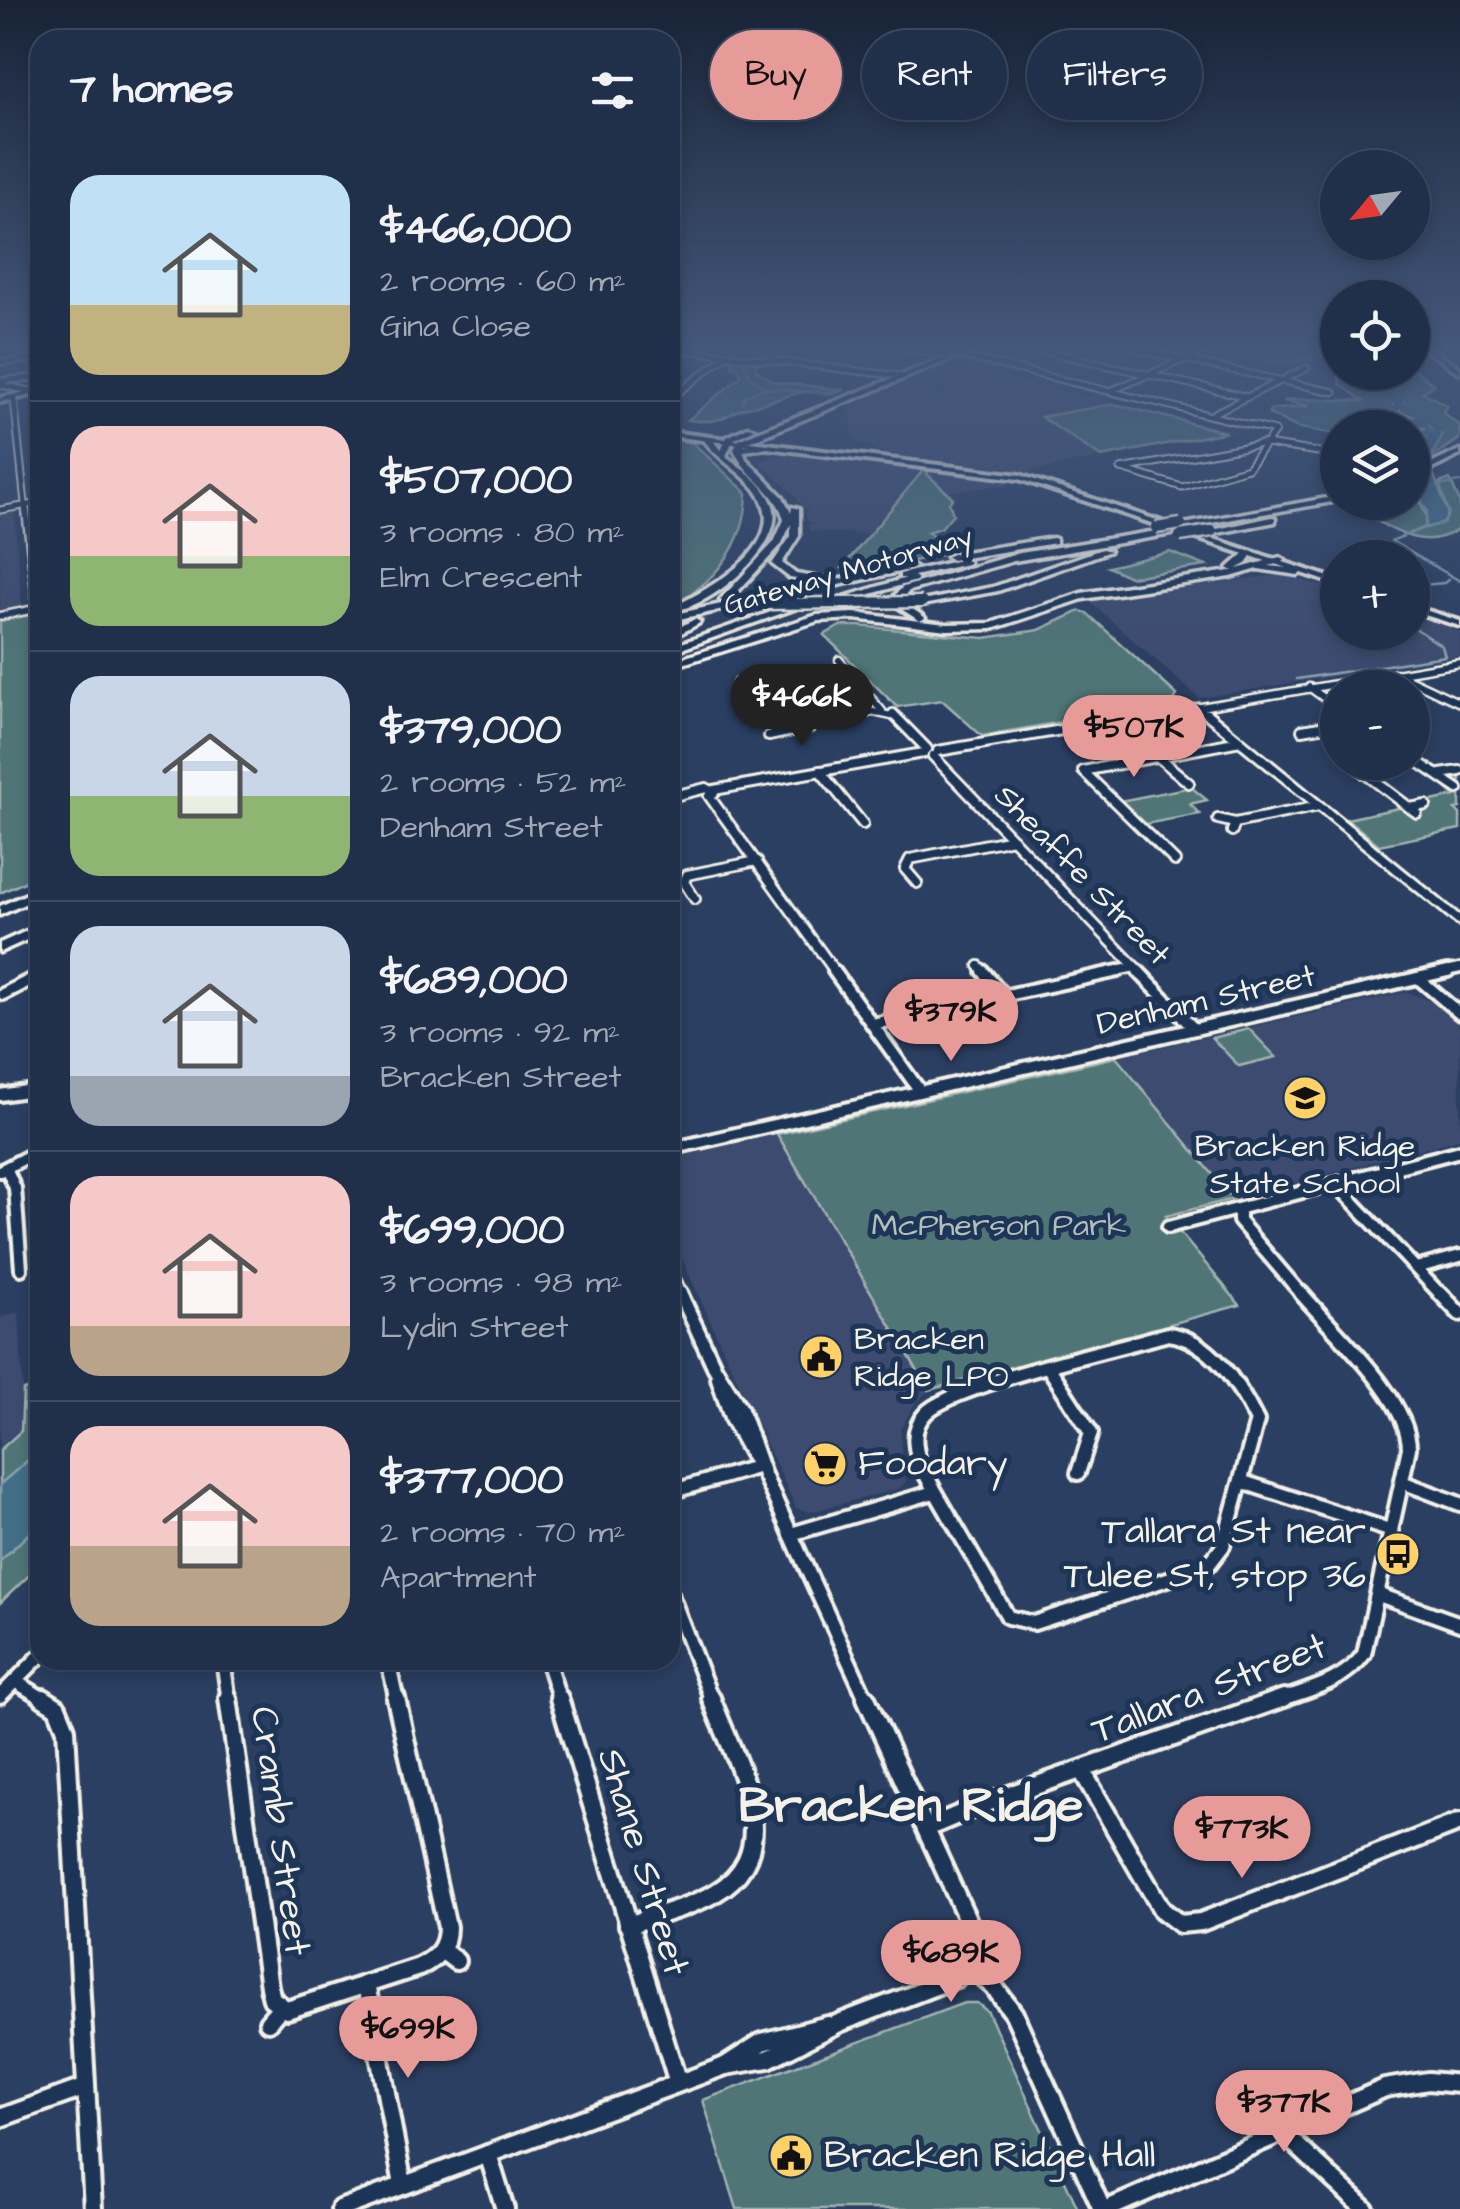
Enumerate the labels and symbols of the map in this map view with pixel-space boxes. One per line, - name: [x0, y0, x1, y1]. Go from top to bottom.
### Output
- north arrow: [1320, 150, 1430, 260]
- street label: Gateway Motorway: [719, 517, 978, 627]
- pin: $466K: [732, 664, 872, 749]
- pin: $507K: [1064, 695, 1204, 780]
- street label: Sheaffe Street: [984, 774, 1180, 976]
- street label: Denham Street: [1092, 953, 1320, 1047]
- pin: $379K: [881, 979, 1021, 1064]
- school or university icon: Bracken Ridge State School: [1282, 1075, 1328, 1121]
- place label: Bracken Ridge State School: [1195, 1124, 1415, 1206]
- park label: McPherson Park: [872, 1203, 1127, 1248]
- place label: Bracken Ridge LPO: [854, 1317, 1009, 1399]
- public building icon: Bracken Ridge LPO: [798, 1334, 844, 1380]
- place label: Foodary: [858, 1438, 1008, 1491]
- supermarket icon: Foodary: [802, 1441, 848, 1487]
- place label: Tallara St near Tulee St, stop 36: [1064, 1506, 1366, 1602]
- bus stop icon: Tallara St near Tulee St, stop 36: [1375, 1531, 1421, 1577]
- street label: Tallara Street: [1084, 1620, 1334, 1758]
- street label: Cramb Street: [237, 1703, 323, 1959]
- street label: Shane Street: [584, 1742, 702, 1982]
- district label: Bracken Ridge: [739, 1772, 1083, 1842]
- pin: $773K: [1172, 1796, 1312, 1881]
- pin: $689K: [881, 1920, 1021, 2005]
- pin: $699K: [338, 1996, 478, 2081]
- pin: $377K: [1214, 2070, 1354, 2155]
- place label: Bracken Ridge Hall: [824, 2130, 1155, 2182]
- public building icon: Bracken Ridge Hall: [768, 2133, 814, 2179]

